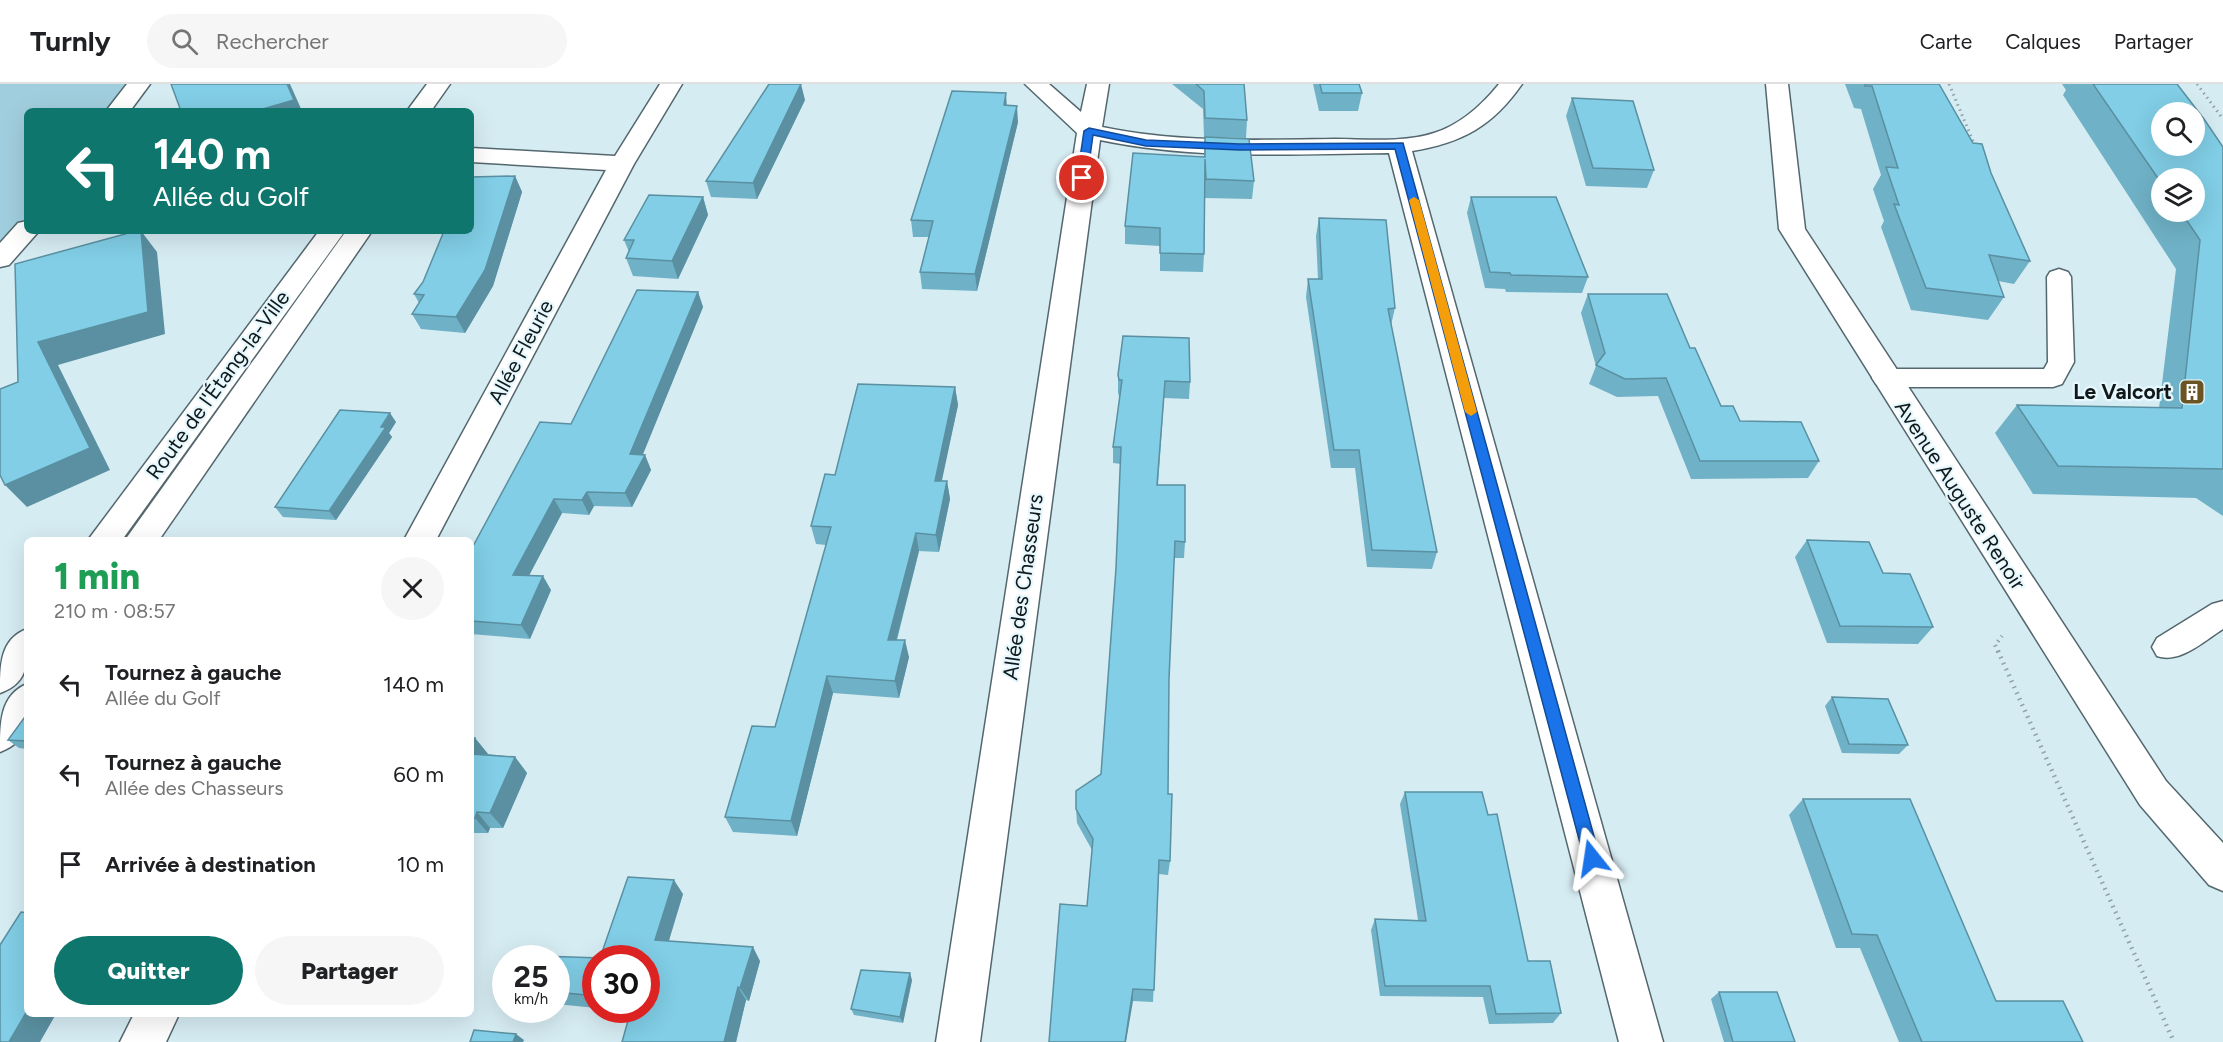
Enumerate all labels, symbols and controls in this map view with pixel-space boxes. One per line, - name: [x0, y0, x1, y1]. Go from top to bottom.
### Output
- search box: [147, 14, 567, 68]
- text: Turnly: [30, 24, 111, 58]
- icon: search: [168, 25, 201, 58]
- text: Rechercher: [216, 28, 329, 55]
- text: Carte: [1920, 29, 1972, 54]
- text: Calques: [2005, 29, 2081, 54]
- text: Partager: [2114, 29, 2193, 54]
- map controls: [2151, 102, 2205, 222]
- button: search: [2151, 102, 2205, 156]
- text: 140 m: [153, 129, 271, 180]
- icon: left: [54, 132, 132, 210]
- pin: [1056, 152, 1107, 203]
- icon: arrive: [1065, 161, 1098, 194]
- button: layers: [2151, 168, 2205, 222]
- text: Allée du Golf: [153, 180, 309, 213]
- street label: Route de l'Étang-la-Ville: [141, 285, 295, 484]
- street label: Allée Fleurie: [483, 295, 558, 408]
- building icon: Le Valcort: [2177, 377, 2207, 407]
- place label: Le Valcort: [2073, 379, 2172, 404]
- street label: Avenue Auguste Renoir: [1890, 395, 2031, 594]
- street label: Allée des Chasseurs: [997, 492, 1048, 682]
- text: 1 min: [54, 555, 140, 598]
- button: close: [381, 557, 444, 620]
- text: 210 m · 08:57: [54, 599, 176, 623]
- text: Tournez à gauche: [105, 659, 281, 686]
- icon: left: [54, 668, 87, 701]
- text: 140 m: [383, 671, 444, 698]
- text: Allée du Golf: [105, 686, 221, 710]
- text: Tournez à gauche: [105, 749, 281, 776]
- icon: left: [54, 758, 87, 791]
- text: 60 m: [393, 761, 444, 788]
- text: Allée des Chasseurs: [105, 776, 284, 800]
- position arrow: [1560, 826, 1624, 890]
- icon: arrive: [54, 848, 87, 881]
- text: Arrivée à destination: [105, 851, 316, 878]
- text: 10 m: [397, 851, 444, 878]
- button: Quitter: [54, 936, 243, 1005]
- button: Partager: [255, 936, 444, 1005]
- speed limit sign: 30: [582, 945, 660, 1023]
- text: 25: [514, 958, 548, 995]
- text: km/h: [514, 990, 548, 1008]

